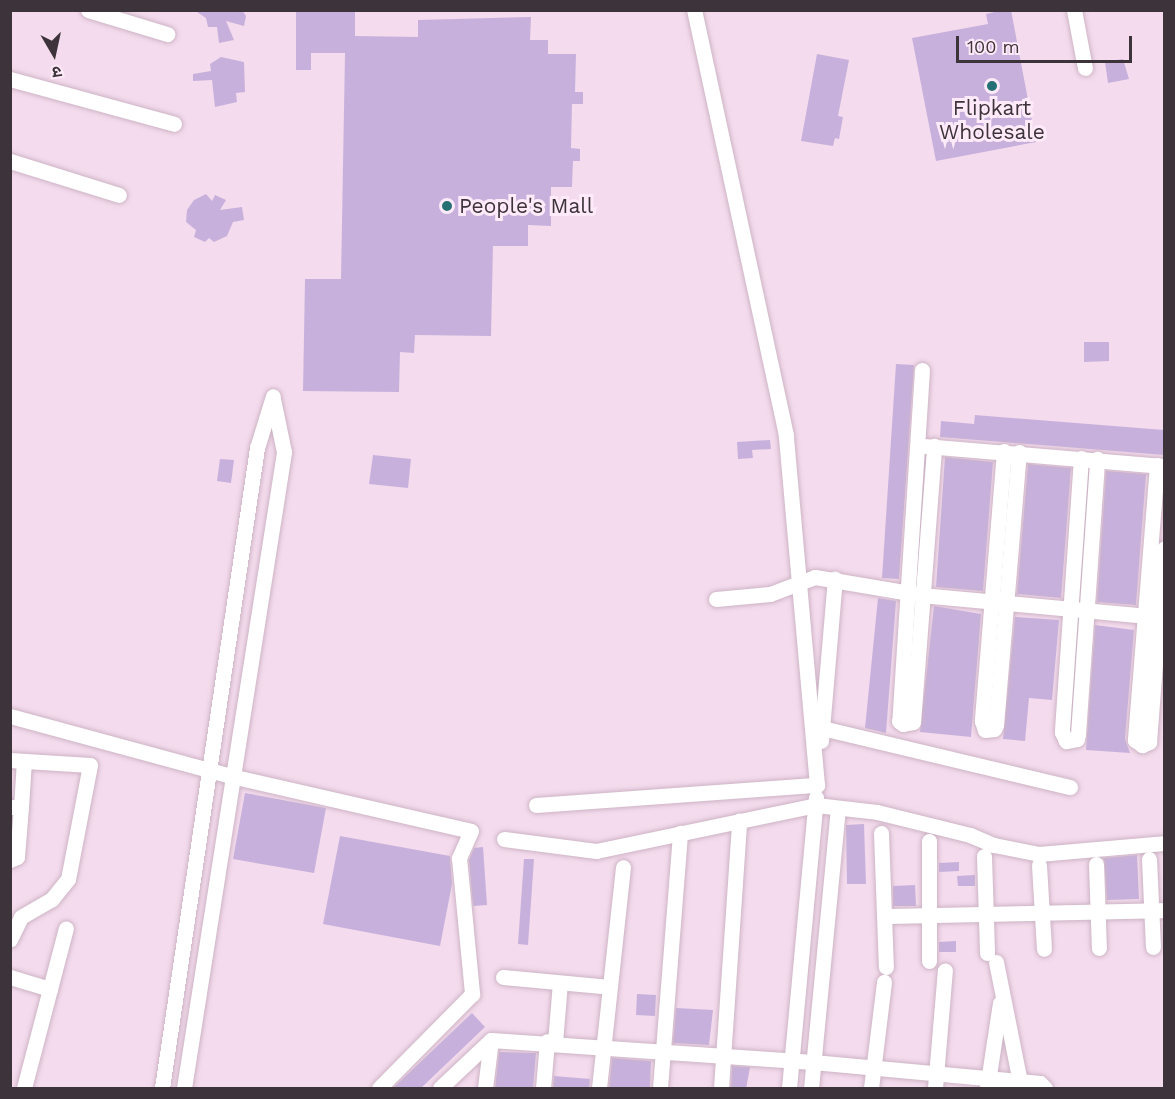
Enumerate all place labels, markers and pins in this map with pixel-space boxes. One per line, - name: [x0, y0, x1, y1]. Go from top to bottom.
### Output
- marker: Flipkart Wholesale: [985, 79, 999, 93]
- place label: Flipkart Wholesale: [939, 95, 1045, 145]
- place label: People's Mall: [459, 193, 593, 219]
- marker: People's Mall: [440, 199, 454, 213]

